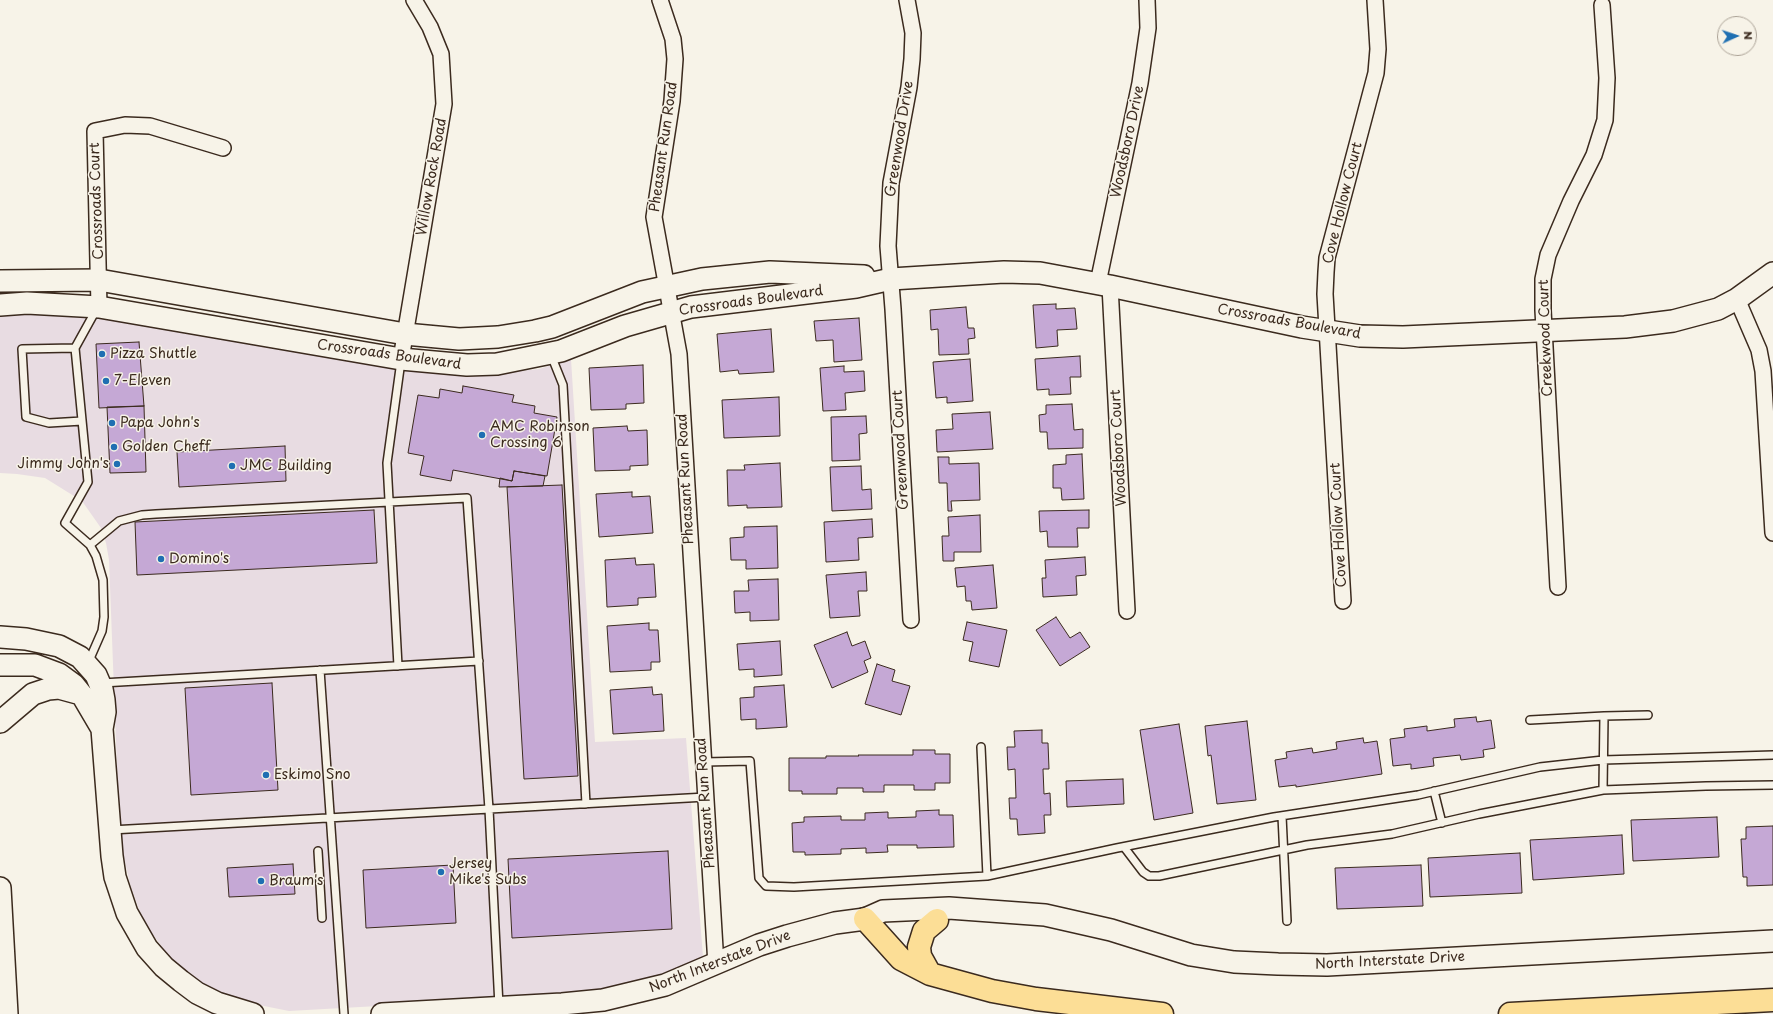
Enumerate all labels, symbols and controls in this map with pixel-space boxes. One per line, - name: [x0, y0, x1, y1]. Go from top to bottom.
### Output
- north arrow: [1717, 16, 1757, 56]
- text: N: [1740, 31, 1757, 40]
- street label: Greenwood Drive: [883, 80, 917, 198]
- street label: Pheasant Run Road: [647, 81, 681, 213]
- street label: Woodsboro Drive: [1108, 84, 1148, 200]
- street label: Willow Rock Road: [413, 117, 451, 237]
- street label: Cove Hollow Court: [1320, 140, 1366, 266]
- street label: Crossroads Court: [87, 142, 107, 260]
- street label: Creekwood Court: [1536, 279, 1556, 397]
- street label: Crossroads Boulevard: [678, 283, 824, 319]
- street label: Crossroads Boulevard: [1216, 301, 1362, 343]
- street label: Crossroads Boulevard: [316, 337, 462, 373]
- place label: Pizza Shuttle: [110, 346, 197, 362]
- marker: Pizza Shuttle: [97, 349, 107, 359]
- place label: 7-Eleven: [114, 373, 171, 389]
- marker: 7-Eleven: [101, 376, 111, 386]
- street label: Woodsboro Court: [1108, 389, 1130, 507]
- street label: Greenwood Court: [889, 390, 913, 510]
- street label: Pheasant Run Road: [674, 413, 698, 545]
- place label: Papa John's: [120, 415, 200, 431]
- marker: Papa John's: [107, 418, 117, 428]
- place label: AMC Robinson Crossing 6: [490, 419, 590, 452]
- marker: AMC Robinson Crossing 6: [477, 430, 487, 440]
- place label: Golden Cheff: [122, 439, 210, 455]
- marker: Golden Cheff: [109, 442, 119, 452]
- place label: Jimmy John's: [17, 456, 109, 472]
- place label: JMC Building: [240, 458, 332, 474]
- marker: Jimmy John's: [112, 459, 122, 469]
- marker: JMC Building: [227, 461, 237, 471]
- street label: Cove Hollow Court: [1327, 462, 1351, 588]
- place label: Domino's: [169, 551, 229, 567]
- marker: Domino's: [156, 554, 166, 564]
- street label: Pheasant Run Road: [693, 737, 719, 869]
- place label: Eskimo Sno: [274, 767, 351, 783]
- marker: Eskimo Sno: [261, 770, 271, 780]
- place label: Jersey Mike's Subs: [449, 856, 527, 888]
- marker: Jersey Mike's Subs: [436, 867, 446, 877]
- place label: Braum's: [269, 873, 323, 889]
- marker: Braum's: [256, 876, 266, 886]
- street label: North Interstate Drive: [647, 927, 793, 997]
- street label: North Interstate Drive: [1315, 949, 1465, 973]

